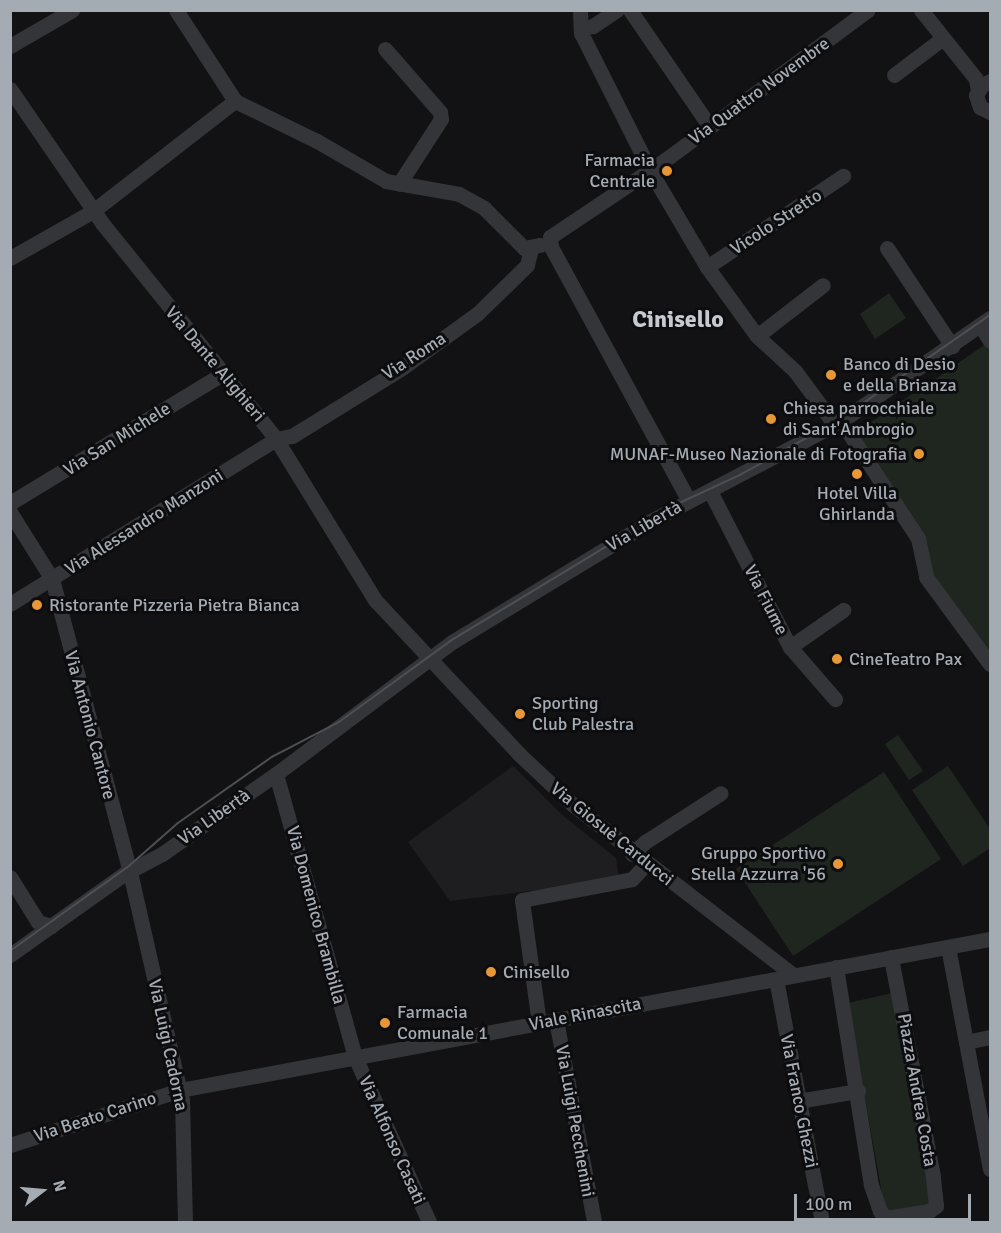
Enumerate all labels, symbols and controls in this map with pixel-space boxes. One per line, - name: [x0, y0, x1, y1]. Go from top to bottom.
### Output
- street label: Via Quattro Novembre: [684, 33, 834, 149]
- place label: Farmacia Centrale: [584, 150, 655, 192]
- marker: Farmacia Centrale: [660, 164, 674, 178]
- street label: Vicolo Stretto: [726, 184, 826, 260]
- street label: Via Dante Alighieri: [161, 302, 269, 426]
- district label: Cinisello: [632, 306, 724, 334]
- street label: Via Roma: [378, 327, 450, 385]
- place label: Banco di Desio e della Brianza: [843, 354, 957, 397]
- marker: Banco di Desio e della Brianza: [824, 368, 838, 382]
- street label: Via San Michele: [60, 398, 174, 480]
- place label: Chiesa parrocchiale di Sant'Ambrogio: [783, 398, 934, 440]
- marker: Chiesa parrocchiale di Sant'Ambrogio: [764, 412, 778, 426]
- place label: MUNAF-Museo Nazionale di Fotografia: [610, 443, 907, 465]
- marker: MUNAF-Museo Nazionale di Fotografia: [912, 447, 926, 461]
- street label: Via Alessandro Manzoni: [61, 465, 227, 579]
- marker: Hotel Villa Ghirlanda: [850, 467, 864, 481]
- place label: Hotel Villa Ghirlanda: [817, 483, 897, 526]
- street label: Via Libertà: [603, 496, 685, 556]
- street label: Via Fiume: [739, 561, 793, 639]
- place label: Ristorante Pizzeria Pietra Bianca: [49, 594, 300, 616]
- marker: Ristorante Pizzeria Pietra Bianca: [30, 598, 44, 612]
- street label: Via Antonio Cantore: [60, 648, 120, 802]
- place label: CineTeatro Pax: [849, 648, 962, 670]
- marker: CineTeatro Pax: [830, 652, 844, 666]
- place label: Sporting Club Palestra: [532, 693, 634, 736]
- marker: Sporting Club Palestra: [513, 707, 527, 721]
- street label: Via Giosuè Carducci: [546, 778, 678, 890]
- street label: Via Libertà: [174, 784, 254, 850]
- street label: Via Domenico Brambilla: [282, 824, 350, 1006]
- place label: Gruppo Sportivo Stella Azzurra '56: [691, 843, 826, 886]
- marker: Gruppo Sportivo Stella Azzurra '56: [831, 857, 845, 871]
- place label: Cinisello: [503, 961, 570, 983]
- marker: Cinisello: [484, 965, 498, 979]
- street label: Via Luigi Cadorna: [143, 977, 193, 1113]
- street label: Viale Rinascita: [527, 993, 643, 1035]
- place label: Farmacia Comunale 1: [397, 1002, 488, 1044]
- street label: Piazza Andrea Costa: [893, 1012, 941, 1168]
- marker: Farmacia Comunale 1: [378, 1016, 392, 1030]
- street label: Via Franco Ghezzi: [775, 1032, 823, 1170]
- street label: Via Luigi Pecchenini: [551, 1043, 599, 1199]
- street label: Via Alfonso Casati: [354, 1072, 430, 1208]
- street label: Via Beato Carino: [31, 1087, 159, 1147]
- north arrow: [12, 1161, 72, 1221]
- text: N: [48, 1178, 70, 1194]
- scale bar: [797, 1182, 974, 1220]
- text: 100 m: [805, 1193, 852, 1215]

